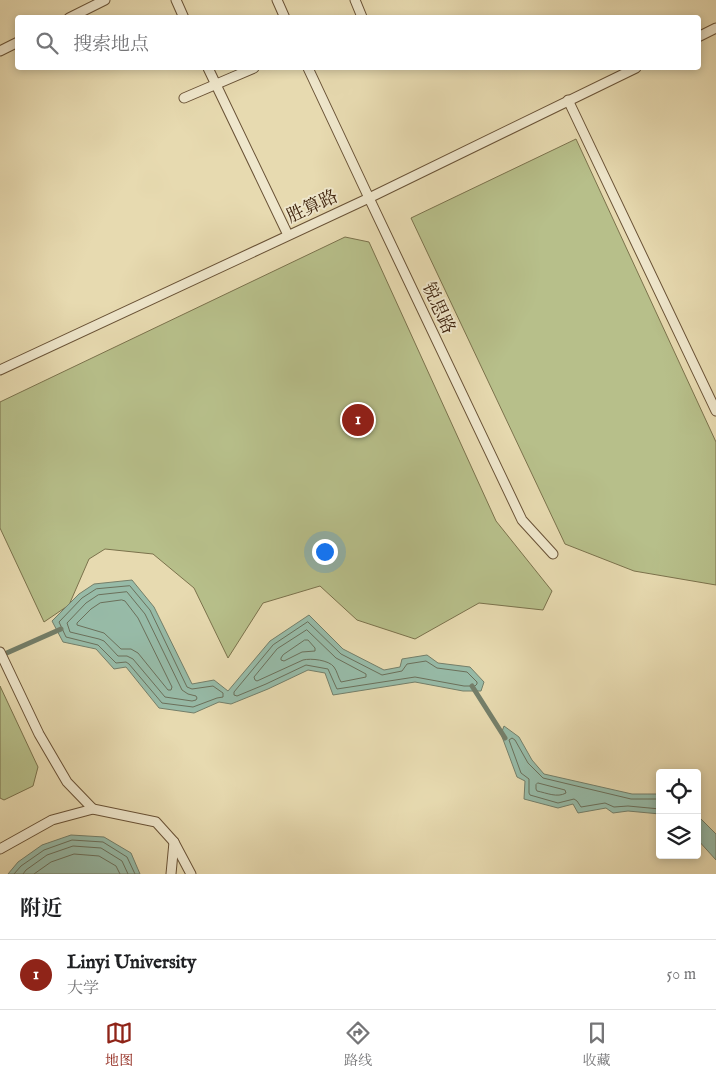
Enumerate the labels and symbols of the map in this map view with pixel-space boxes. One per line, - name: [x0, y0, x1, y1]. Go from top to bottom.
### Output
- street label: 胜算路: [283, 186, 342, 229]
- street label: 锐思路: [416, 279, 459, 338]
- pin: 1: [342, 401, 374, 439]
- your location: [312, 539, 338, 565]

